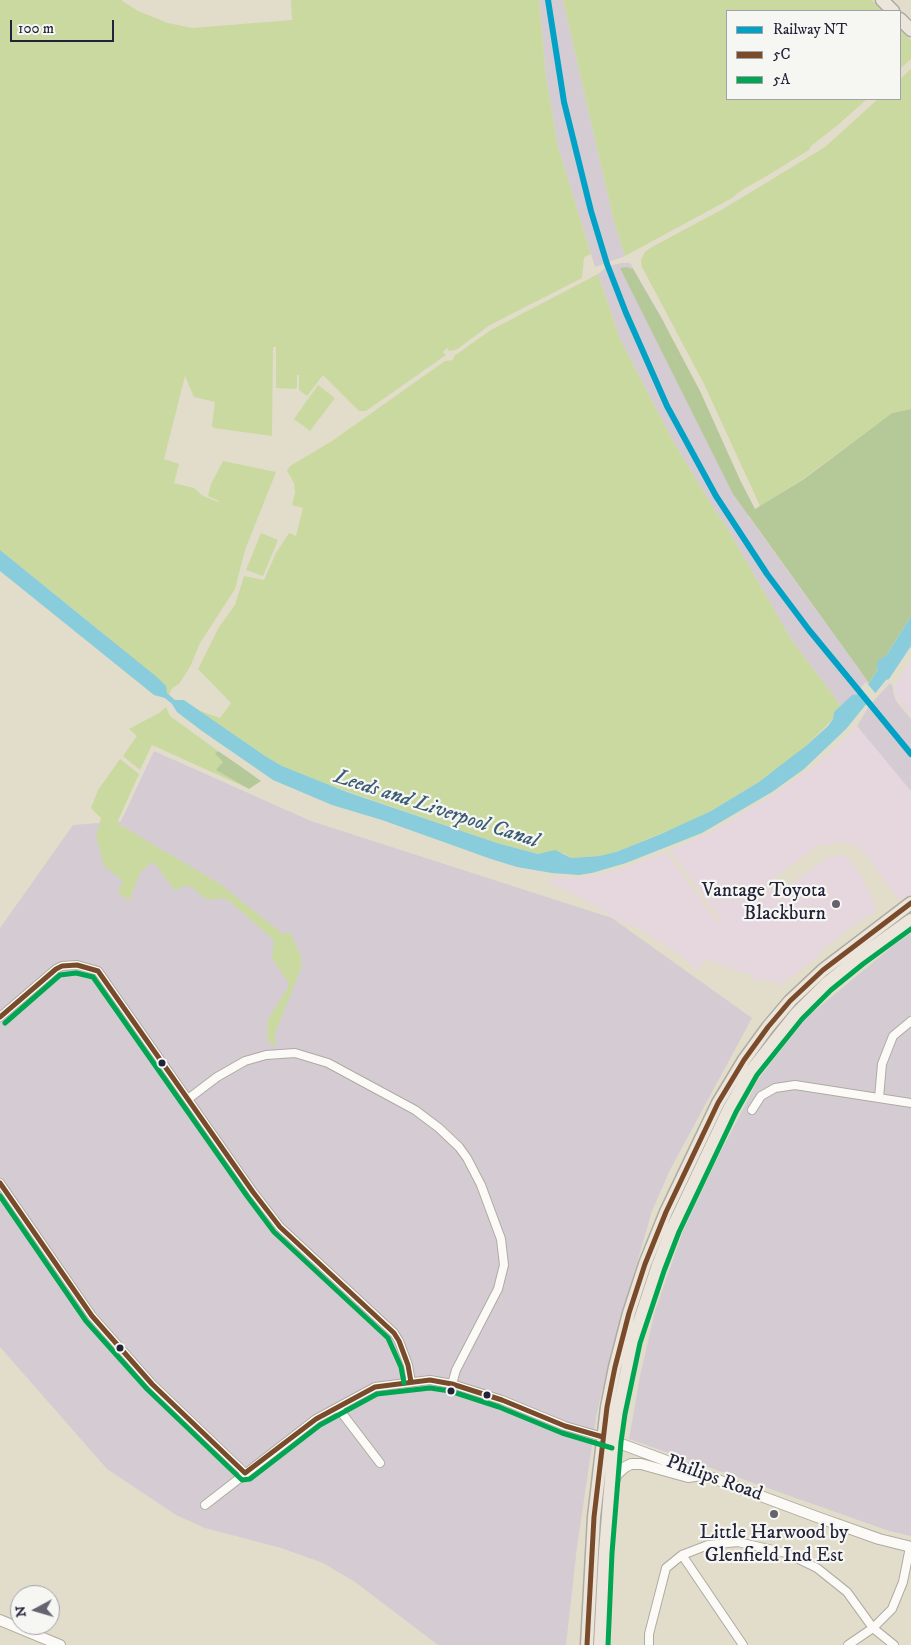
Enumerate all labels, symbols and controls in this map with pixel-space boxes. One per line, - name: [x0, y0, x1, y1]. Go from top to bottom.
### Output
- scale bar: [12, 10, 116, 42]
- legend: [726, 10, 901, 100]
- text: 100 m: [18, 19, 54, 38]
- text: Railway NT: [773, 20, 847, 39]
- text: 5C: [773, 45, 790, 64]
- text: 5A: [773, 70, 790, 89]
- water label: Leeds and Liverpool Canal: [331, 765, 541, 855]
- place label: Vantage Toyota Blackburn: [702, 880, 826, 927]
- marker: Vantage Toyota Blackburn: [830, 898, 842, 910]
- unlabelled marker: [157, 1058, 167, 1068]
- unlabelled marker: [115, 1343, 125, 1353]
- unlabelled marker: [446, 1386, 456, 1396]
- unlabelled marker: [482, 1390, 492, 1400]
- street label: Philips Road: [663, 1450, 765, 1508]
- marker: Little Harwood by Glenfield Ind Est: [768, 1508, 780, 1520]
- place label: Little Harwood by Glenfield Ind Est: [699, 1522, 849, 1569]
- north arrow: [10, 1585, 60, 1635]
- text: N: [12, 1605, 31, 1618]

